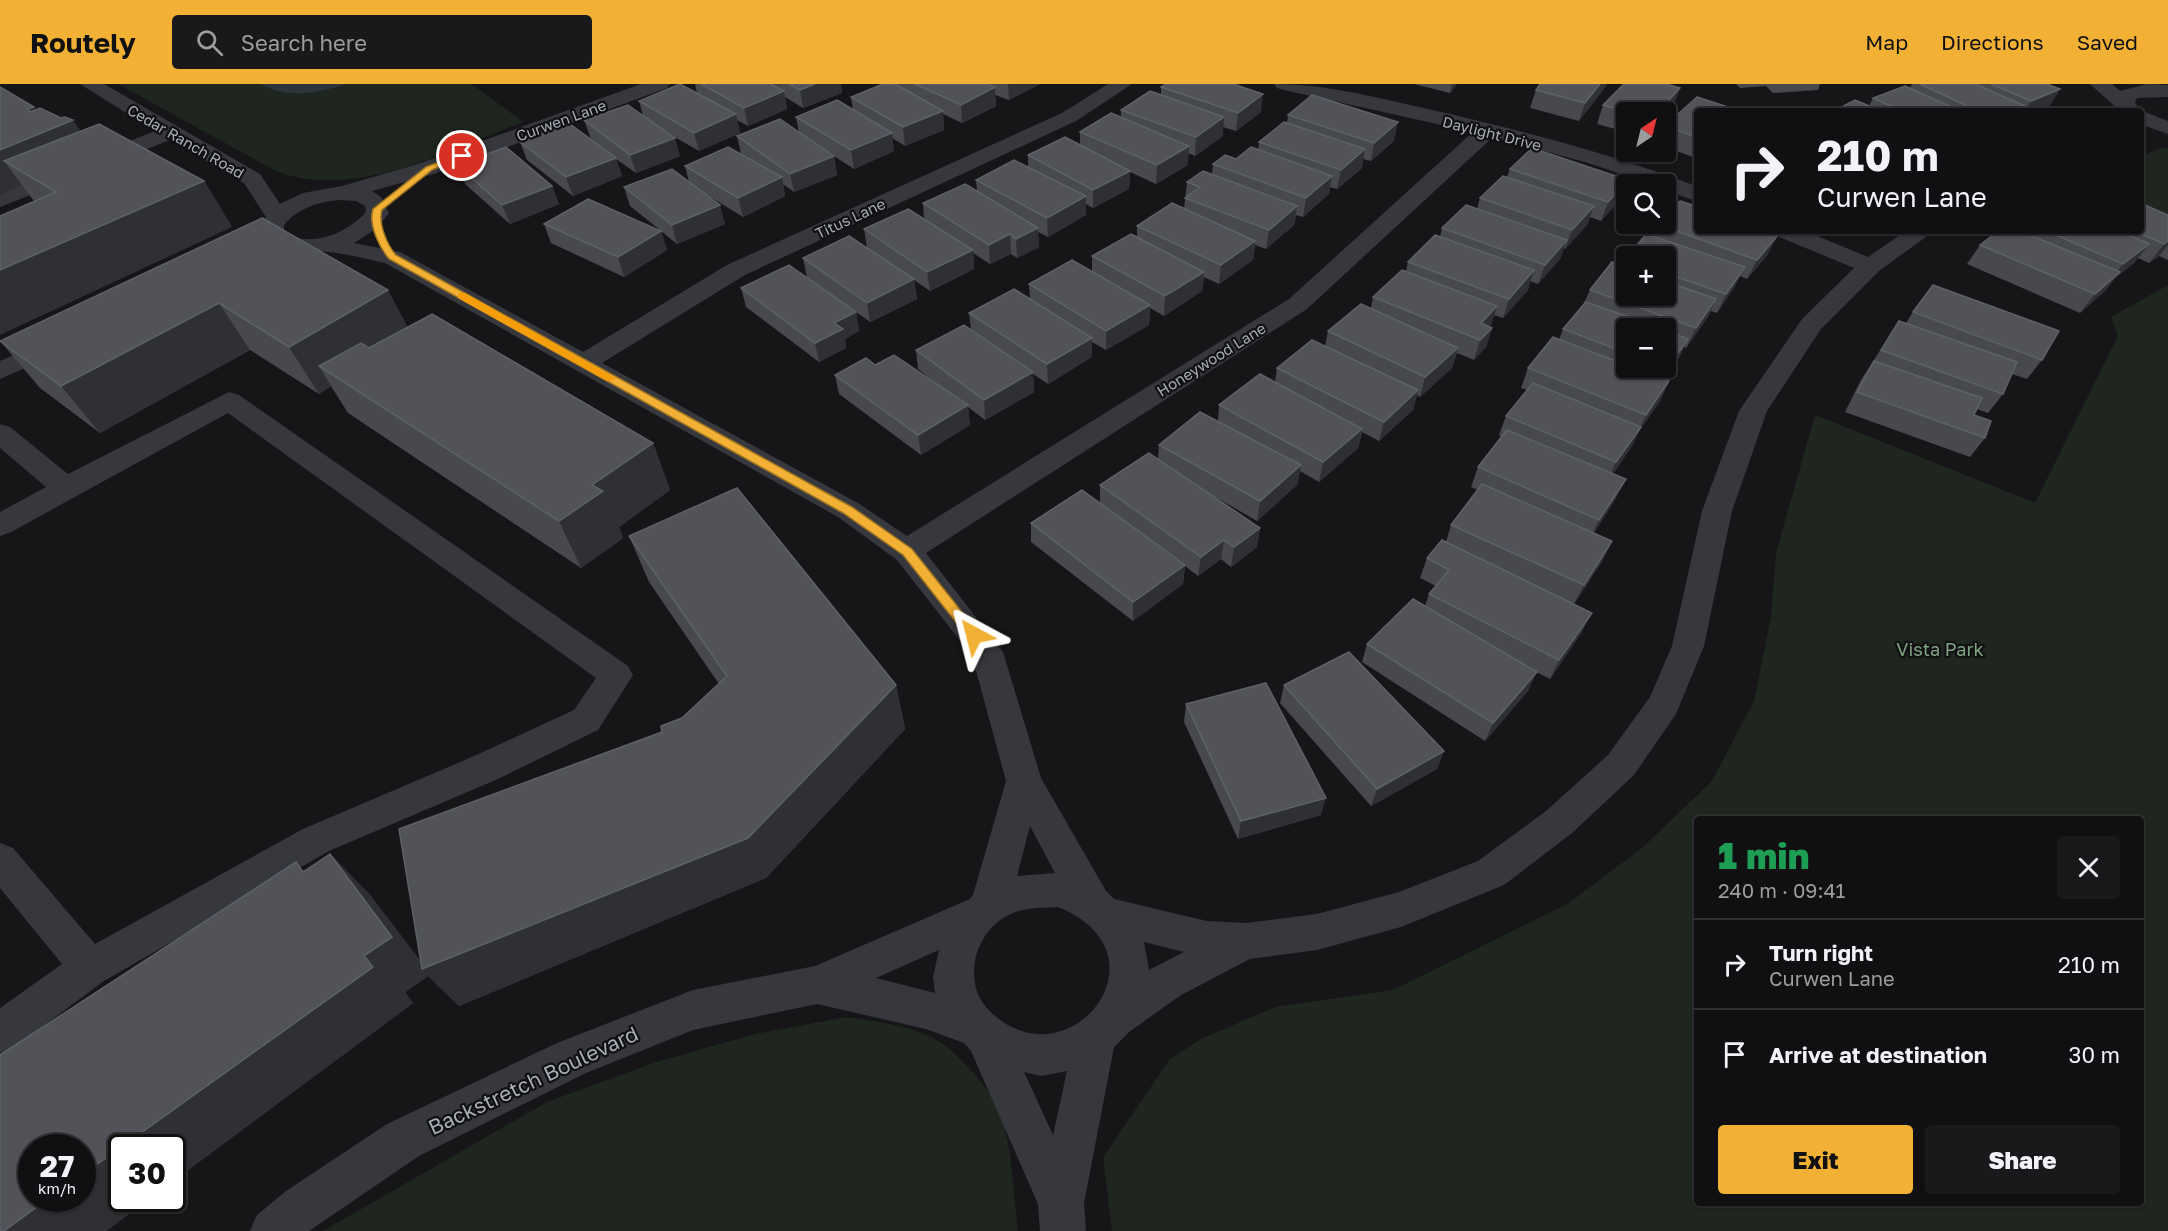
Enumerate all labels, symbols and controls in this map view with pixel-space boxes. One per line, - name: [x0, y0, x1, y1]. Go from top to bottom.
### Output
- search box: [172, 15, 592, 69]
- text: Routely: [30, 26, 136, 59]
- icon: search: [193, 26, 226, 59]
- text: Search here: [241, 29, 367, 56]
- text: Map: [1865, 29, 1908, 55]
- text: Directions: [1941, 29, 2044, 55]
- text: Saved: [2077, 29, 2138, 55]
- street label: Curwen Lane: [514, 95, 609, 145]
- street label: Cedar Ranch Road: [124, 100, 248, 182]
- north arrow: [1616, 102, 1676, 162]
- map controls: [1616, 102, 1676, 378]
- street label: Daylight Drive: [1441, 112, 1544, 154]
- pin: [436, 130, 487, 181]
- text: 210 m: [1817, 130, 1939, 180]
- icon: right: [1718, 132, 1796, 210]
- icon: arrive: [445, 139, 478, 172]
- button: search: [1616, 174, 1676, 234]
- text: Curwen Lane: [1817, 181, 1987, 213]
- street label: Titus Lane: [812, 194, 888, 242]
- button: +: [1616, 246, 1676, 306]
- street label: Honeywood Lane: [1153, 318, 1269, 400]
- button: −: [1616, 318, 1676, 378]
- position arrow: [942, 603, 1006, 667]
- park label: Vista Park: [1896, 638, 1984, 660]
- text: 1 min: [1718, 834, 1809, 877]
- button: close: [2057, 836, 2120, 899]
- text: 240 m · 09:41: [1718, 878, 1845, 902]
- text: Turn right: [1769, 939, 1873, 966]
- icon: right: [1718, 948, 1751, 981]
- text: 210 m: [2058, 951, 2120, 978]
- text: Curwen Lane: [1769, 966, 1895, 990]
- street label: Backstretch Boulevard: [424, 1020, 642, 1140]
- icon: arrive: [1718, 1038, 1751, 1071]
- text: Arrive at destination: [1769, 1041, 1987, 1068]
- text: 30 m: [2069, 1041, 2120, 1068]
- button: Exit: [1718, 1125, 1913, 1194]
- button: Share: [1925, 1125, 2120, 1194]
- speed limit sign: 30: [108, 1134, 186, 1212]
- text: 27: [40, 1148, 74, 1184]
- text: km/h: [38, 1179, 76, 1197]

